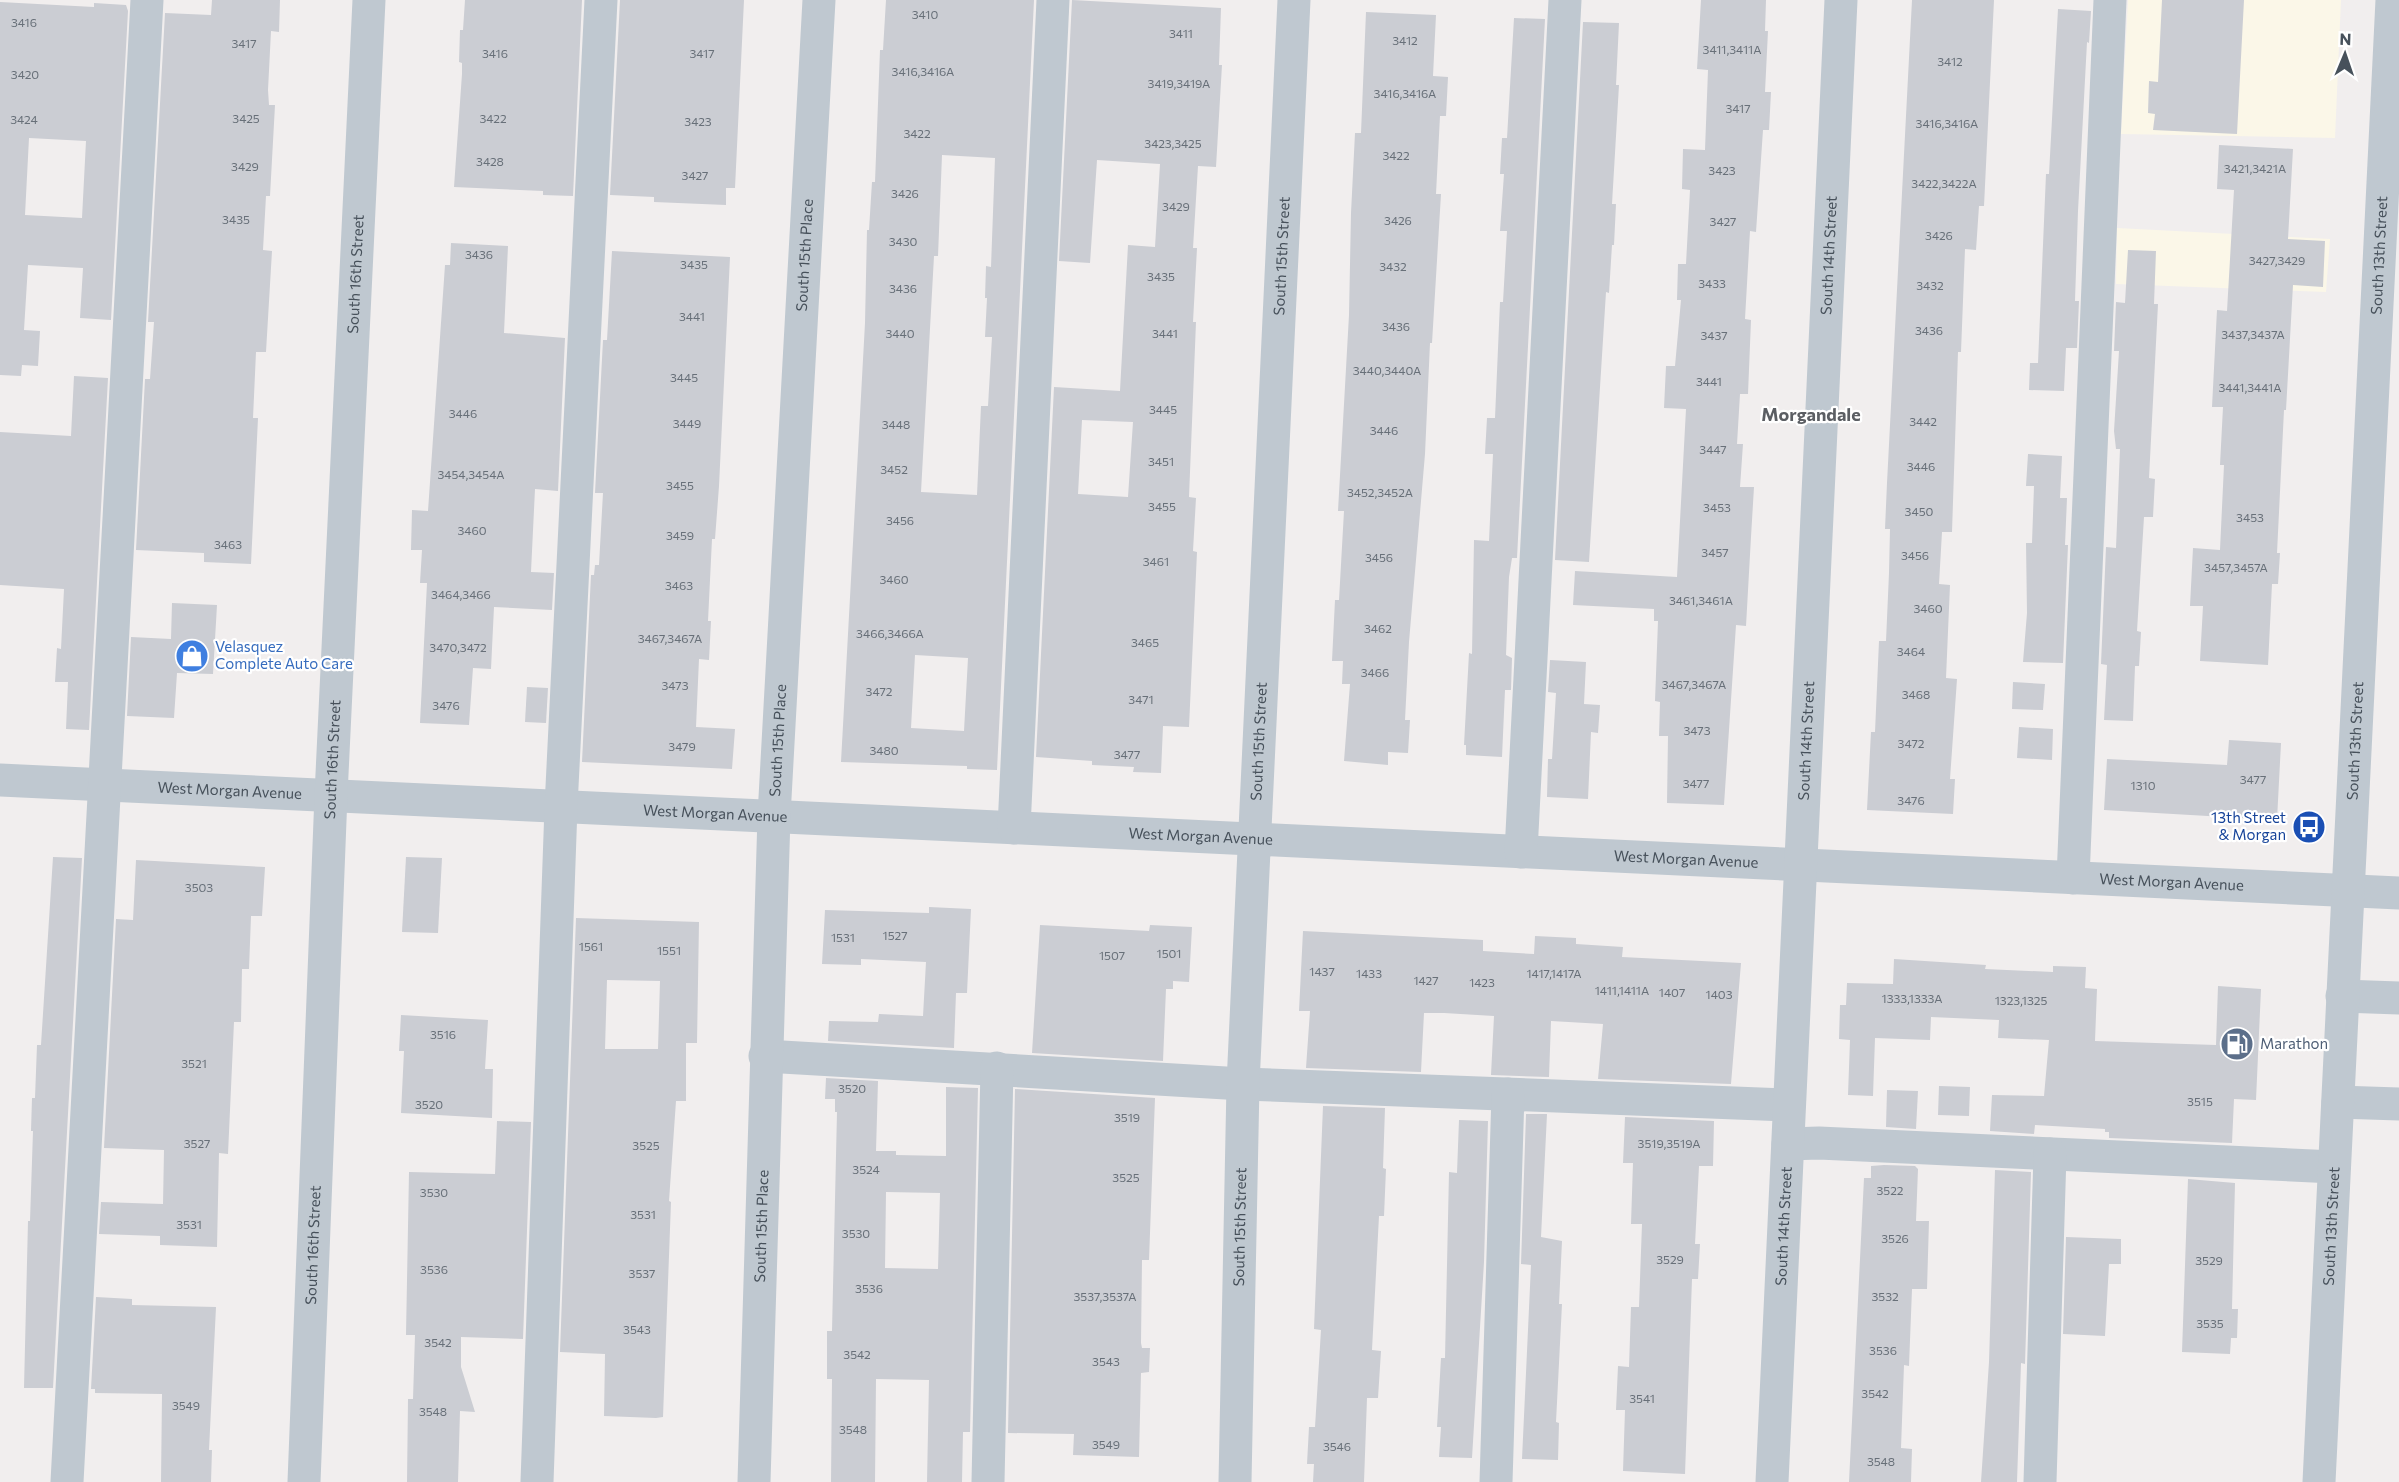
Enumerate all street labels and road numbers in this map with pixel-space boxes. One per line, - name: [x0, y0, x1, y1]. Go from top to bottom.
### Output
- street label: South 14th Street: [1816, 195, 1840, 315]
- street label: South 15th Street: [1269, 196, 1293, 316]
- street label: South 13th Street: [2367, 196, 2390, 315]
- street label: South 15th Place: [792, 198, 816, 312]
- street label: South 16th Street: [343, 214, 367, 334]
- street label: South 14th Street: [1794, 681, 1817, 801]
- street label: South 13th Street: [2343, 681, 2366, 801]
- street label: South 15th Street: [1246, 682, 1270, 801]
- street label: South 15th Place: [765, 683, 789, 797]
- street label: South 16th Street: [320, 699, 344, 820]
- street label: West Morgan Avenue: [157, 777, 303, 802]
- street label: West Morgan Avenue: [643, 800, 788, 825]
- street label: West Morgan Avenue: [1128, 823, 1274, 848]
- street label: West Morgan Avenue: [1613, 846, 1759, 871]
- street label: West Morgan Avenue: [2099, 869, 2244, 894]
- street label: South 14th Street: [1771, 1166, 1795, 1286]
- street label: South 13th Street: [2319, 1166, 2343, 1286]
- street label: South 15th Street: [1229, 1167, 1249, 1287]
- street label: South 15th Place: [750, 1169, 771, 1283]
- street label: South 16th Street: [301, 1185, 324, 1305]

